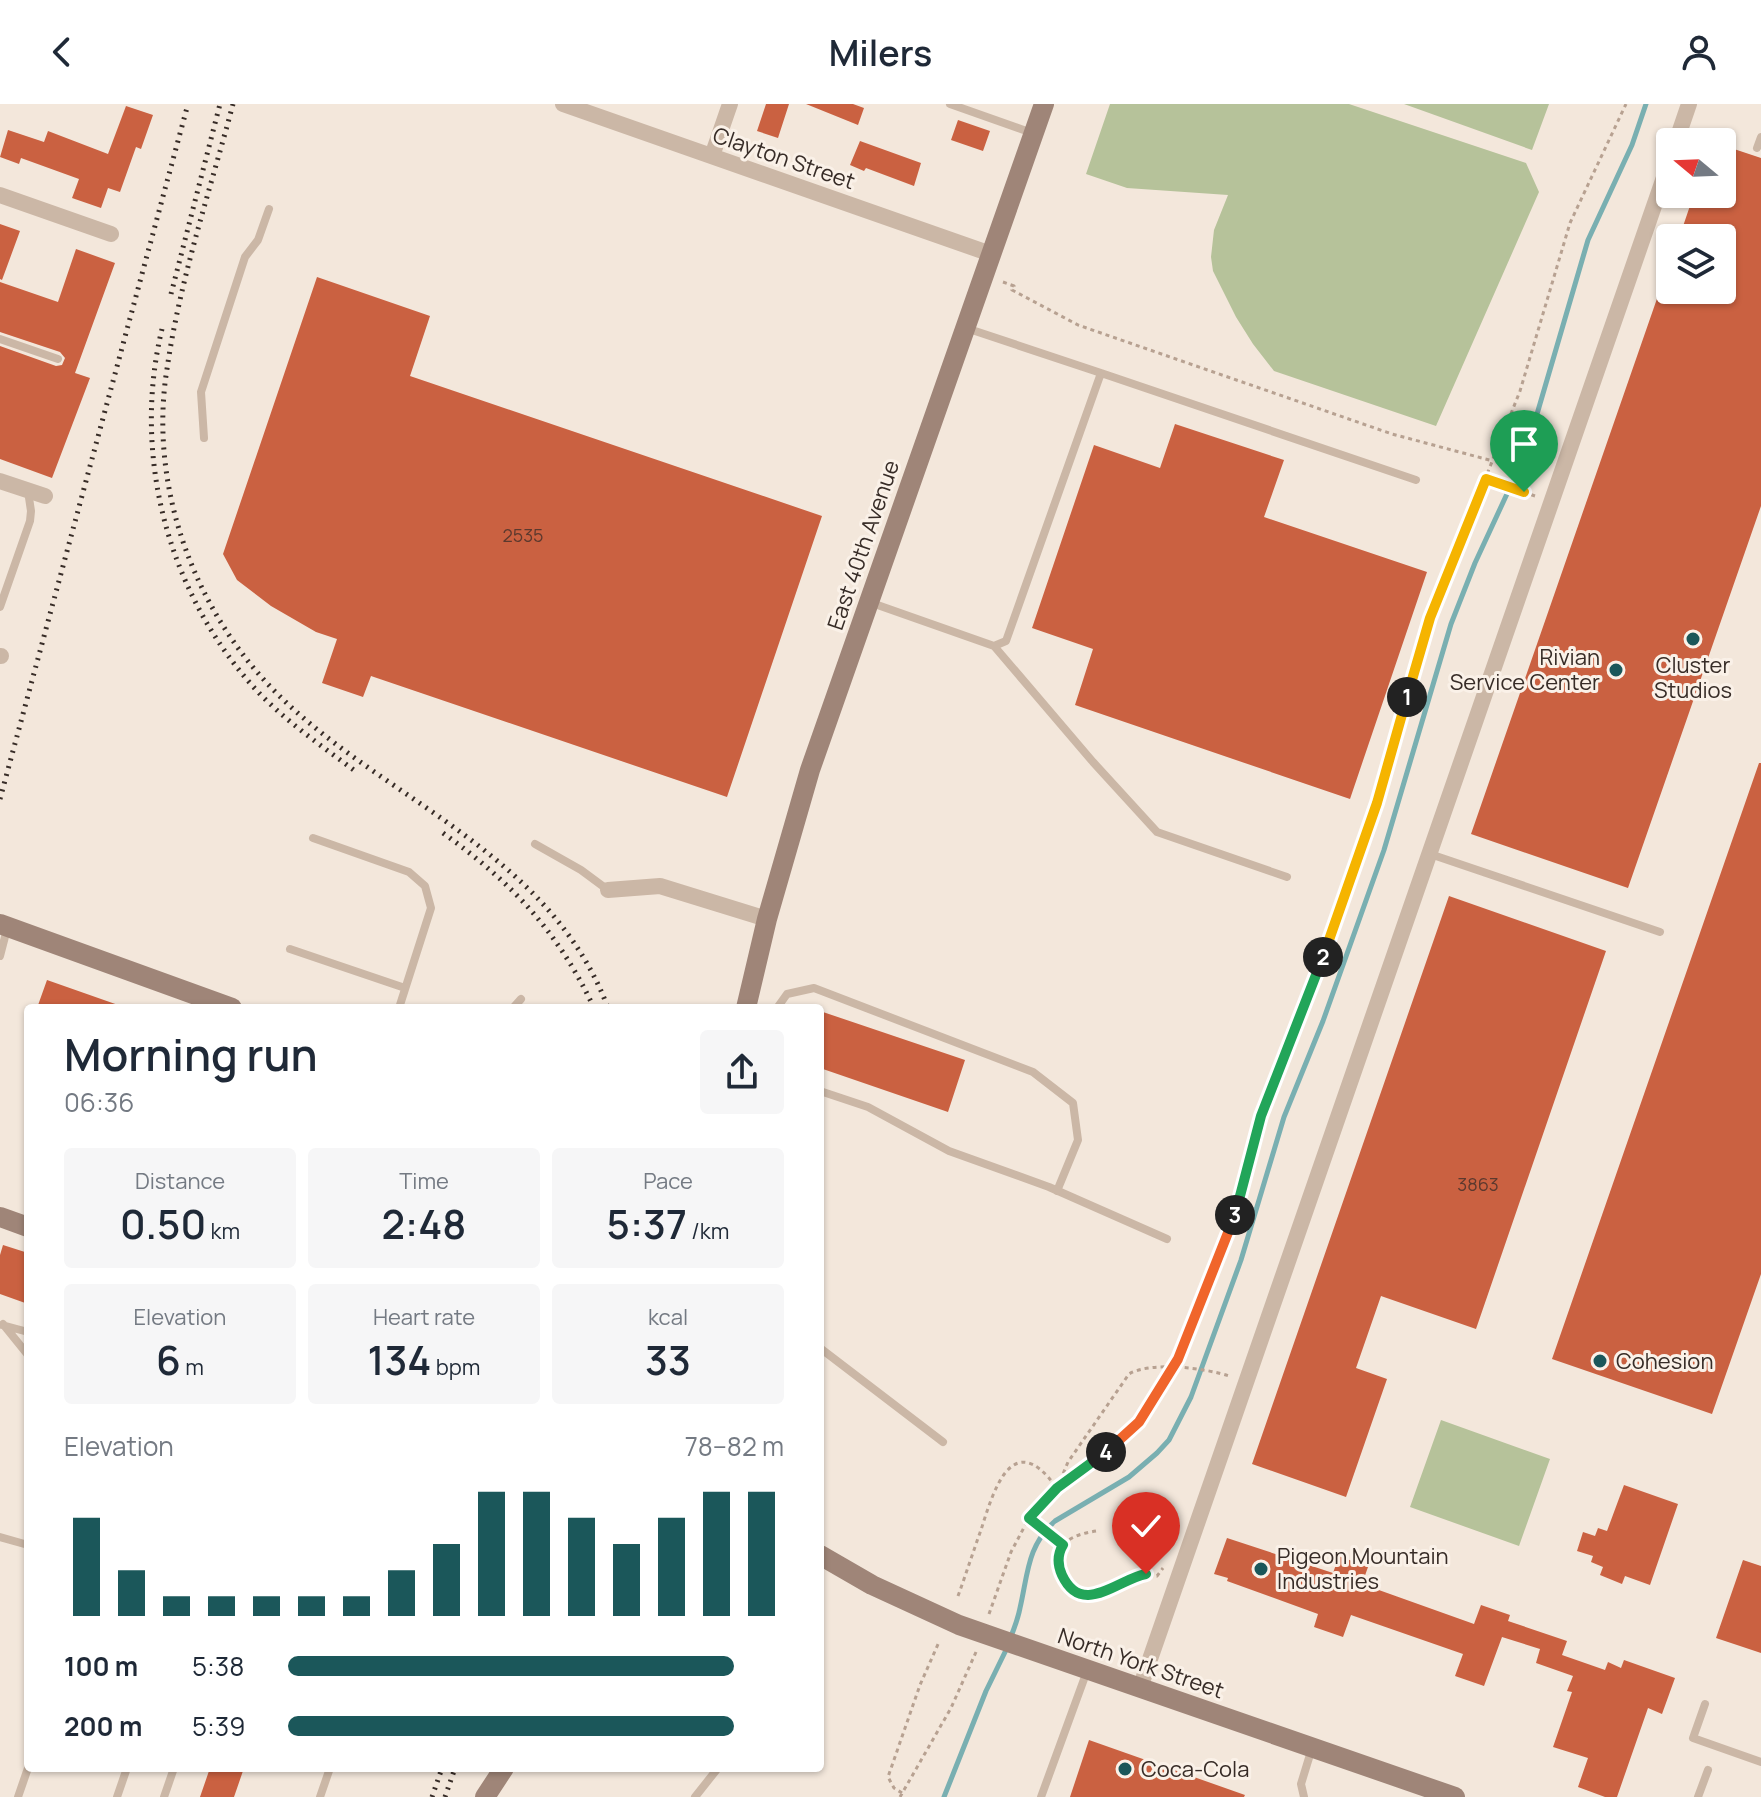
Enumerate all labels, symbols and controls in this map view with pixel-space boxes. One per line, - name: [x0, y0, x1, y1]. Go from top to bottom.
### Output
- text: Milers: [829, 28, 932, 77]
- icon: back: [40, 30, 84, 74]
- icon: person: [1677, 30, 1721, 74]
- street label: Clayton Street: [709, 120, 859, 196]
- north arrow: [1656, 128, 1736, 208]
- map controls: [1656, 128, 1736, 304]
- button: layers: [1656, 224, 1736, 304]
- pin: [1490, 410, 1558, 492]
- icon: arrive: [1502, 422, 1546, 466]
- street label: East 40th Avenue: [820, 456, 906, 634]
- house number: 2535: [502, 523, 544, 547]
- marker: Cluster Studios: [1684, 630, 1702, 648]
- place label: Rivian Service Center: [1450, 642, 1600, 697]
- place label: Cluster Studios: [1654, 650, 1732, 705]
- marker: Rivian Service Center: [1607, 661, 1625, 679]
- pin: 1: [1387, 677, 1427, 717]
- text: 1: [1402, 682, 1412, 712]
- pin: 2: [1303, 937, 1343, 977]
- text: 2: [1316, 942, 1330, 972]
- text: Morning run: [64, 1024, 318, 1084]
- button: share: [700, 1030, 784, 1114]
- text: 06:36: [64, 1084, 134, 1120]
- text: Distance: [135, 1166, 225, 1196]
- text: Time: [399, 1166, 449, 1196]
- text: Pace: [643, 1166, 693, 1196]
- house number: 3863: [1457, 1172, 1499, 1196]
- pin: 3: [1215, 1195, 1255, 1235]
- text: 0.50: [120, 1196, 206, 1251]
- text: 2:48: [382, 1196, 466, 1251]
- text: 5:37: [607, 1196, 687, 1251]
- text: 3: [1229, 1200, 1241, 1230]
- text: km: [206, 1216, 240, 1246]
- text: /km: [687, 1216, 729, 1246]
- text: Elevation: [134, 1302, 226, 1332]
- text: Heart rate: [373, 1302, 475, 1332]
- text: kcal: [648, 1302, 688, 1332]
- text: 6: [156, 1332, 181, 1387]
- text: 134: [368, 1332, 431, 1387]
- text: 33: [645, 1332, 691, 1387]
- place label: Cohesion: [1616, 1346, 1713, 1376]
- text: m: [181, 1352, 204, 1382]
- text: bpm: [431, 1352, 480, 1382]
- marker: Cohesion: [1591, 1352, 1609, 1370]
- text: Elevation: [64, 1428, 174, 1464]
- text: 78–82 m: [685, 1428, 784, 1464]
- pin: 4: [1086, 1432, 1126, 1472]
- text: 4: [1099, 1437, 1113, 1467]
- pin: [1112, 1492, 1180, 1574]
- icon: check: [1124, 1504, 1168, 1548]
- place label: Pigeon Mountain Industries: [1277, 1541, 1449, 1596]
- marker: Pigeon Mountain Industries: [1252, 1560, 1270, 1578]
- street label: North York Street: [1054, 1621, 1228, 1706]
- text: 100 m: [64, 1648, 138, 1684]
- text: 5:38: [192, 1648, 244, 1684]
- text: 200 m: [64, 1708, 142, 1744]
- text: 5:39: [192, 1708, 245, 1744]
- place label: Coca-Cola: [1141, 1754, 1249, 1784]
- marker: Coca-Cola: [1116, 1760, 1134, 1778]

